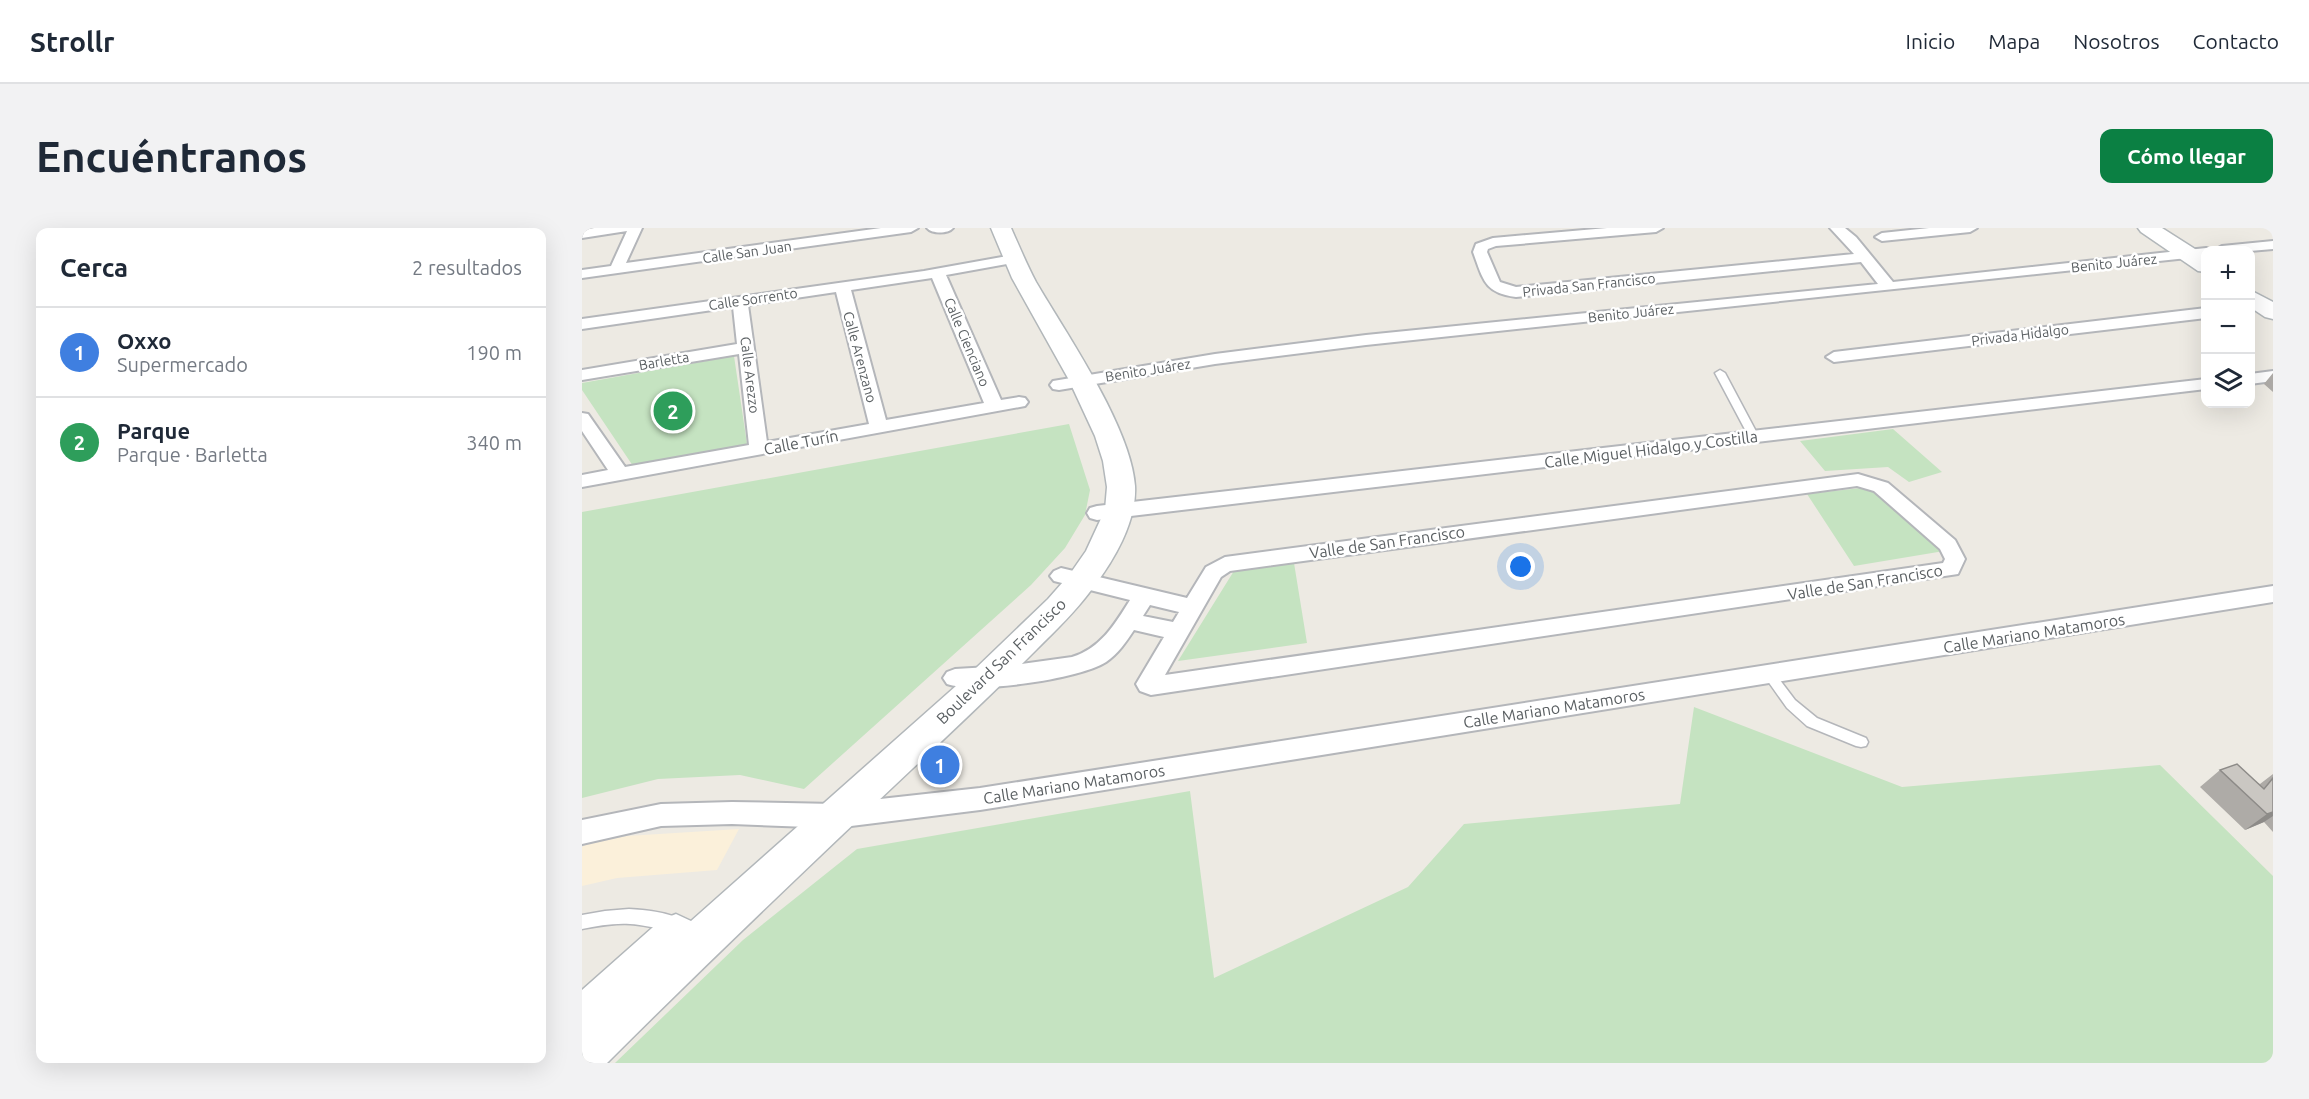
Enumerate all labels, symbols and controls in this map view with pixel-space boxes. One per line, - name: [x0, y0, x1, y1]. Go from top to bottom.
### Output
- text: Strollr: [30, 26, 115, 57]
- text: Inicio: [1906, 29, 1955, 53]
- text: Mapa: [1988, 29, 2040, 53]
- text: Nosotros: [2073, 29, 2160, 53]
- text: Contacto: [2193, 29, 2279, 53]
- button: Cómo llegar: [2100, 129, 2273, 183]
- text: Encuéntranos: [36, 133, 307, 180]
- street label: Calle San Juan: [701, 238, 793, 266]
- map controls: [2201, 246, 2255, 408]
- button: +: [2201, 246, 2255, 300]
- street label: Benito Juárez: [2070, 251, 2158, 275]
- text: Cerca: [60, 253, 128, 282]
- text: 2 resultados: [412, 256, 522, 279]
- street label: Privada San Francisco: [1522, 270, 1656, 300]
- street label: Calle Sorrento: [708, 285, 798, 313]
- street label: Calle Cienciano: [941, 295, 993, 389]
- button: −: [2201, 300, 2255, 354]
- street label: Benito Juárez: [1587, 301, 1675, 325]
- street label: Calle Arenzano: [840, 310, 880, 404]
- street label: Privada Hidalgo: [1970, 321, 2070, 349]
- text: Oxxo: [117, 328, 172, 353]
- street label: Calle Arezzo: [737, 336, 763, 414]
- text: 1: [74, 341, 85, 364]
- text: 190 m: [466, 341, 522, 364]
- street label: Barletta: [638, 349, 690, 373]
- text: Supermercado: [117, 353, 248, 376]
- button: layers: [2201, 354, 2255, 408]
- street label: Benito Juárez: [1104, 355, 1192, 385]
- pin: 2: [654, 388, 692, 434]
- text: Parque: [117, 418, 190, 443]
- street label: Calle Turín: [762, 426, 840, 458]
- street label: Calle Miguel Hidalgo y Costilla: [1543, 427, 1759, 471]
- text: 2: [74, 431, 85, 454]
- text: 340 m: [466, 431, 522, 454]
- text: Parque · Barletta: [117, 443, 268, 466]
- street label: Valle de San Francisco: [1308, 522, 1466, 562]
- your location: [1506, 552, 1535, 581]
- street label: Valle de San Francisco: [1786, 561, 1944, 603]
- street label: Boulevard San Francisco: [933, 595, 1069, 727]
- street label: Calle Mariano Matamoros: [1942, 610, 2126, 656]
- street label: Calle Mariano Matamoros: [1462, 685, 1646, 731]
- pin: 1: [920, 742, 960, 788]
- street label: Calle Mariano Matamoros: [982, 761, 1166, 807]

